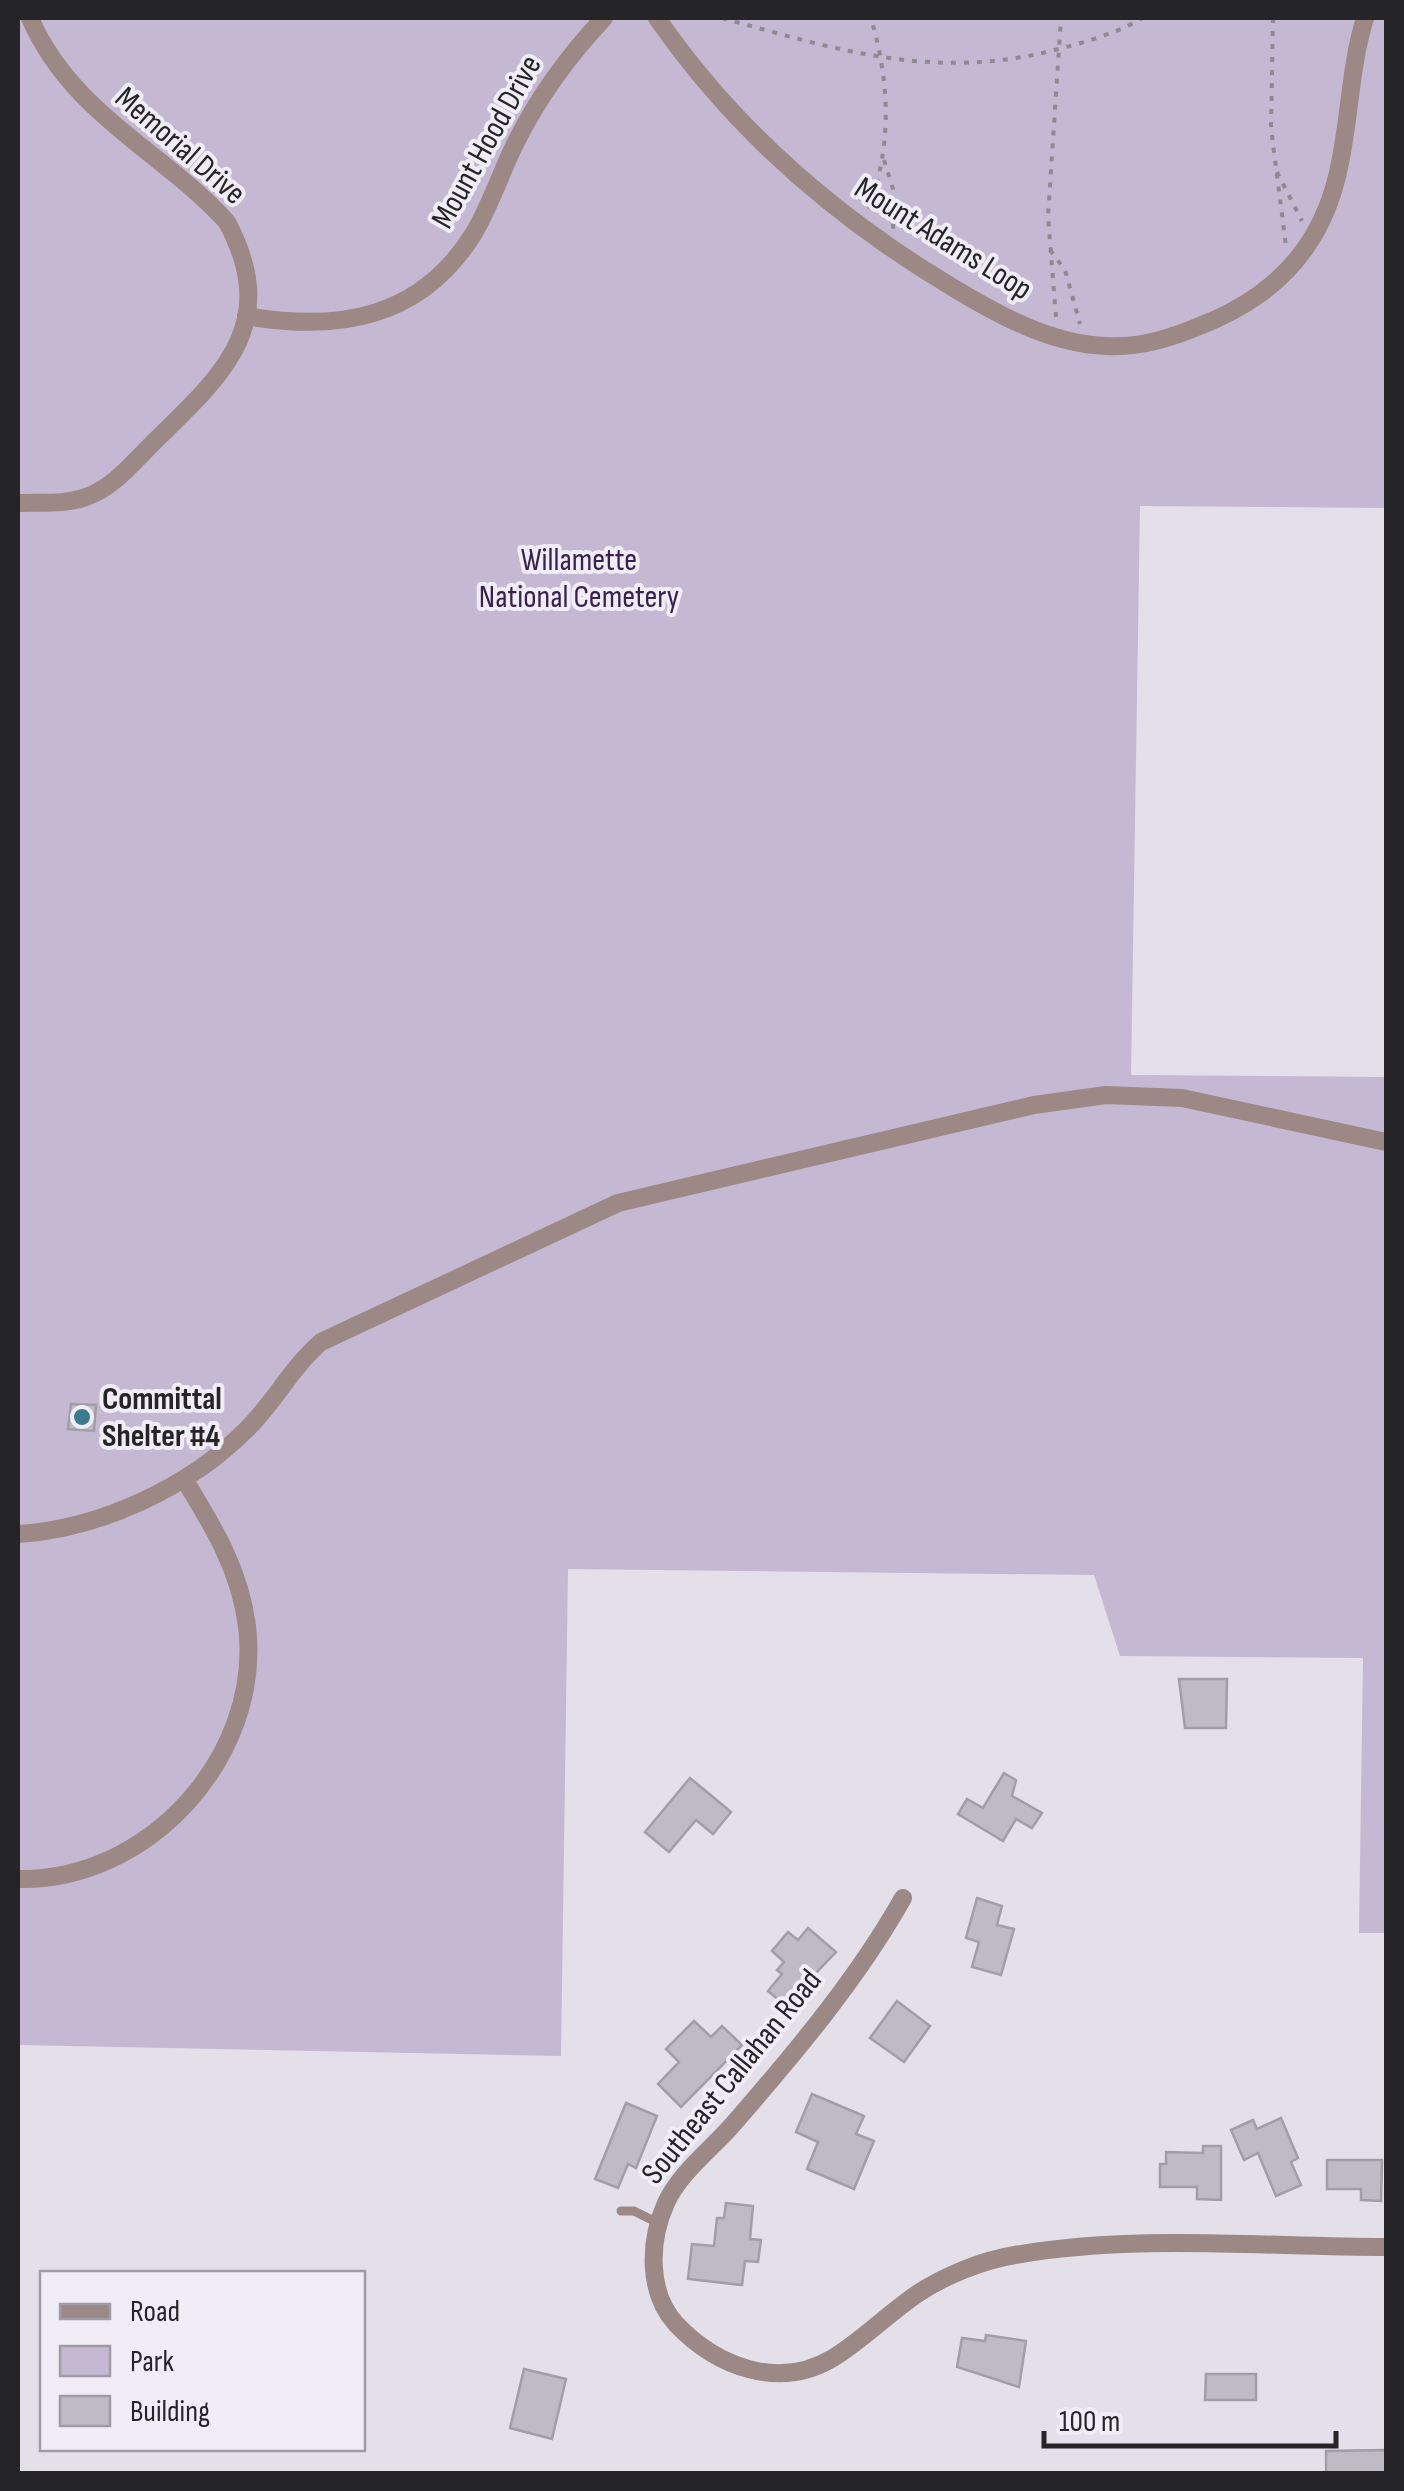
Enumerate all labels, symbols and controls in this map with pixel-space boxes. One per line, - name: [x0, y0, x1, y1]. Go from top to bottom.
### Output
- street label: Mount Hood Drive: [424, 49, 550, 235]
- street label: Memorial Drive: [107, 79, 253, 213]
- street label: Mount Adams Loop: [847, 169, 1039, 309]
- park label: Willamette National Cemetery: [479, 541, 679, 617]
- place label: Committal Shelter #4: [102, 1380, 222, 1456]
- marker: Committal Shelter #4: [71, 1406, 93, 1428]
- street label: Southeast Callahan Road: [633, 1962, 831, 2192]
- legend: [40, 2271, 365, 2451]
- text: Road: [130, 2294, 180, 2330]
- text: Park: [130, 2344, 174, 2380]
- scale bar: [1044, 2386, 1336, 2448]
- text: Building: [130, 2394, 210, 2430]
- text: 100 m: [1059, 2404, 1120, 2440]

